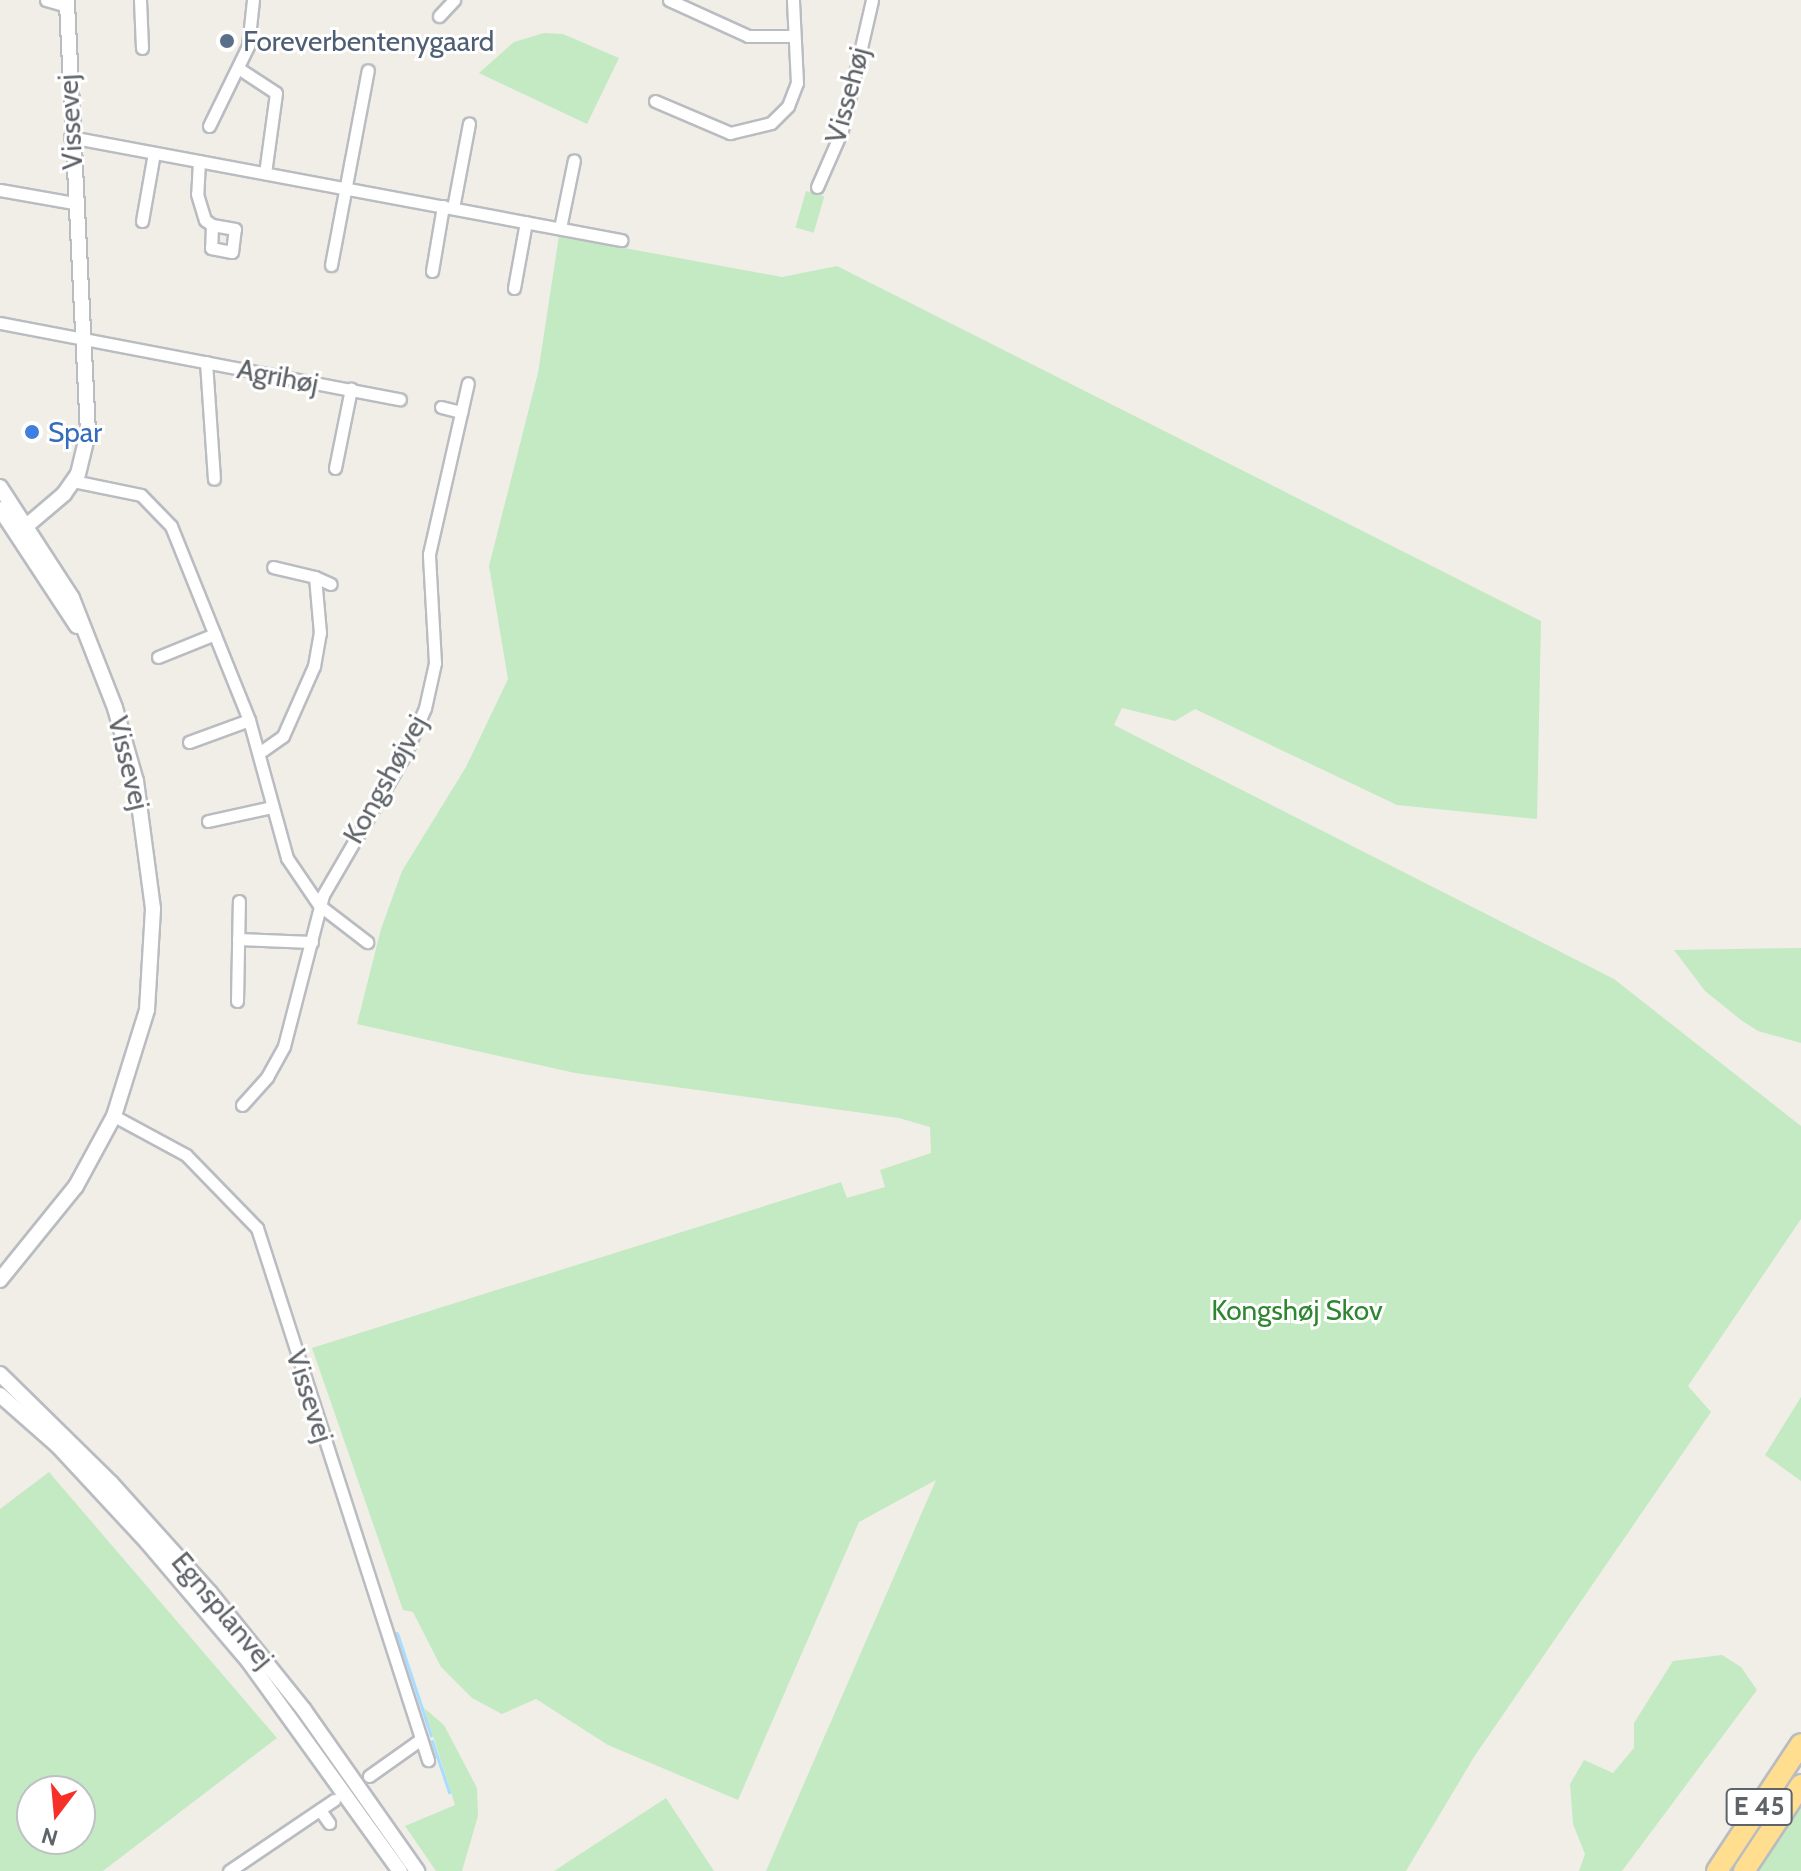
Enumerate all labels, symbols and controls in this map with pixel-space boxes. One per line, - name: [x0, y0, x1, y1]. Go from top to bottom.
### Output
- place label: Foreverbentenygaard: [243, 24, 494, 58]
- marker: Foreverbentenygaard: [218, 32, 236, 50]
- street label: Vissehøj: [818, 43, 876, 147]
- street label: Vissevej: [51, 73, 89, 171]
- street label: Agrihøj: [234, 352, 322, 400]
- place label: Spar: [48, 415, 102, 449]
- marker: Spar: [23, 423, 41, 441]
- street label: Kongshøjvej: [336, 709, 434, 849]
- street label: Vissevej: [101, 713, 157, 813]
- park label: Kongshøj Skov: [1211, 1293, 1383, 1327]
- street label: Vissevej: [279, 1345, 341, 1447]
- street label: Egnsplanvej: [165, 1545, 281, 1675]
- north arrow: [16, 1775, 96, 1855]
- road number: E 45: [1725, 1785, 1793, 1829]
- text: N: [39, 1822, 61, 1852]

